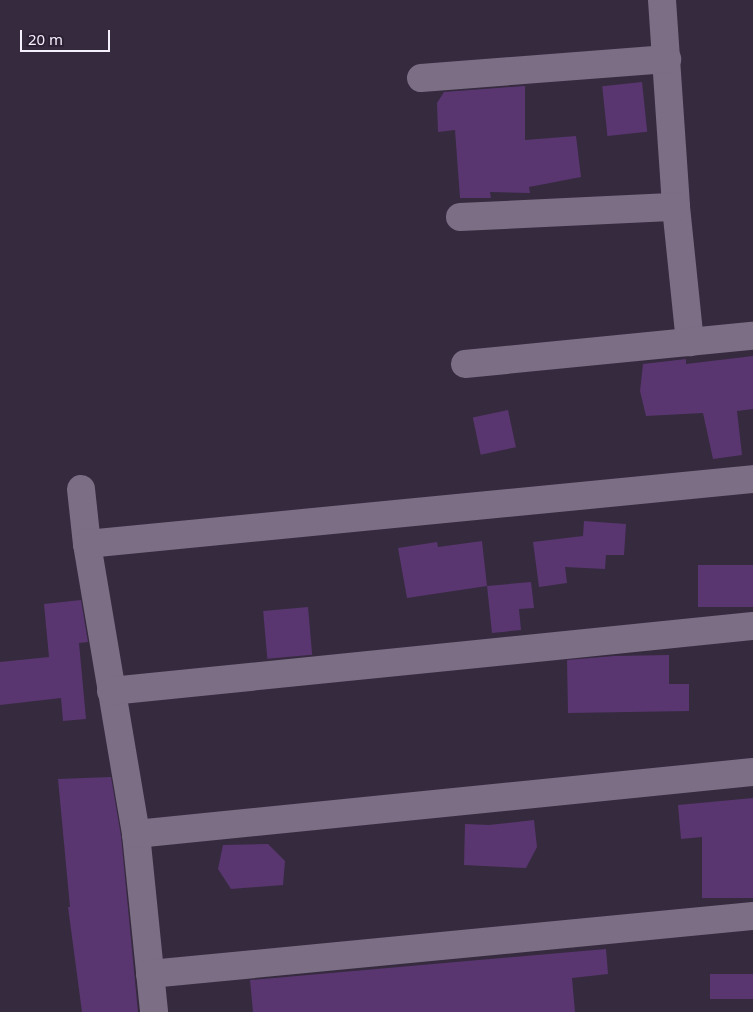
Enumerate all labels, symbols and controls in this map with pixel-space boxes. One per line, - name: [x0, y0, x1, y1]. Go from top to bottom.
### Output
- scale bar: [22, 20, 112, 52]
- text: 20 m: [28, 29, 63, 49]

